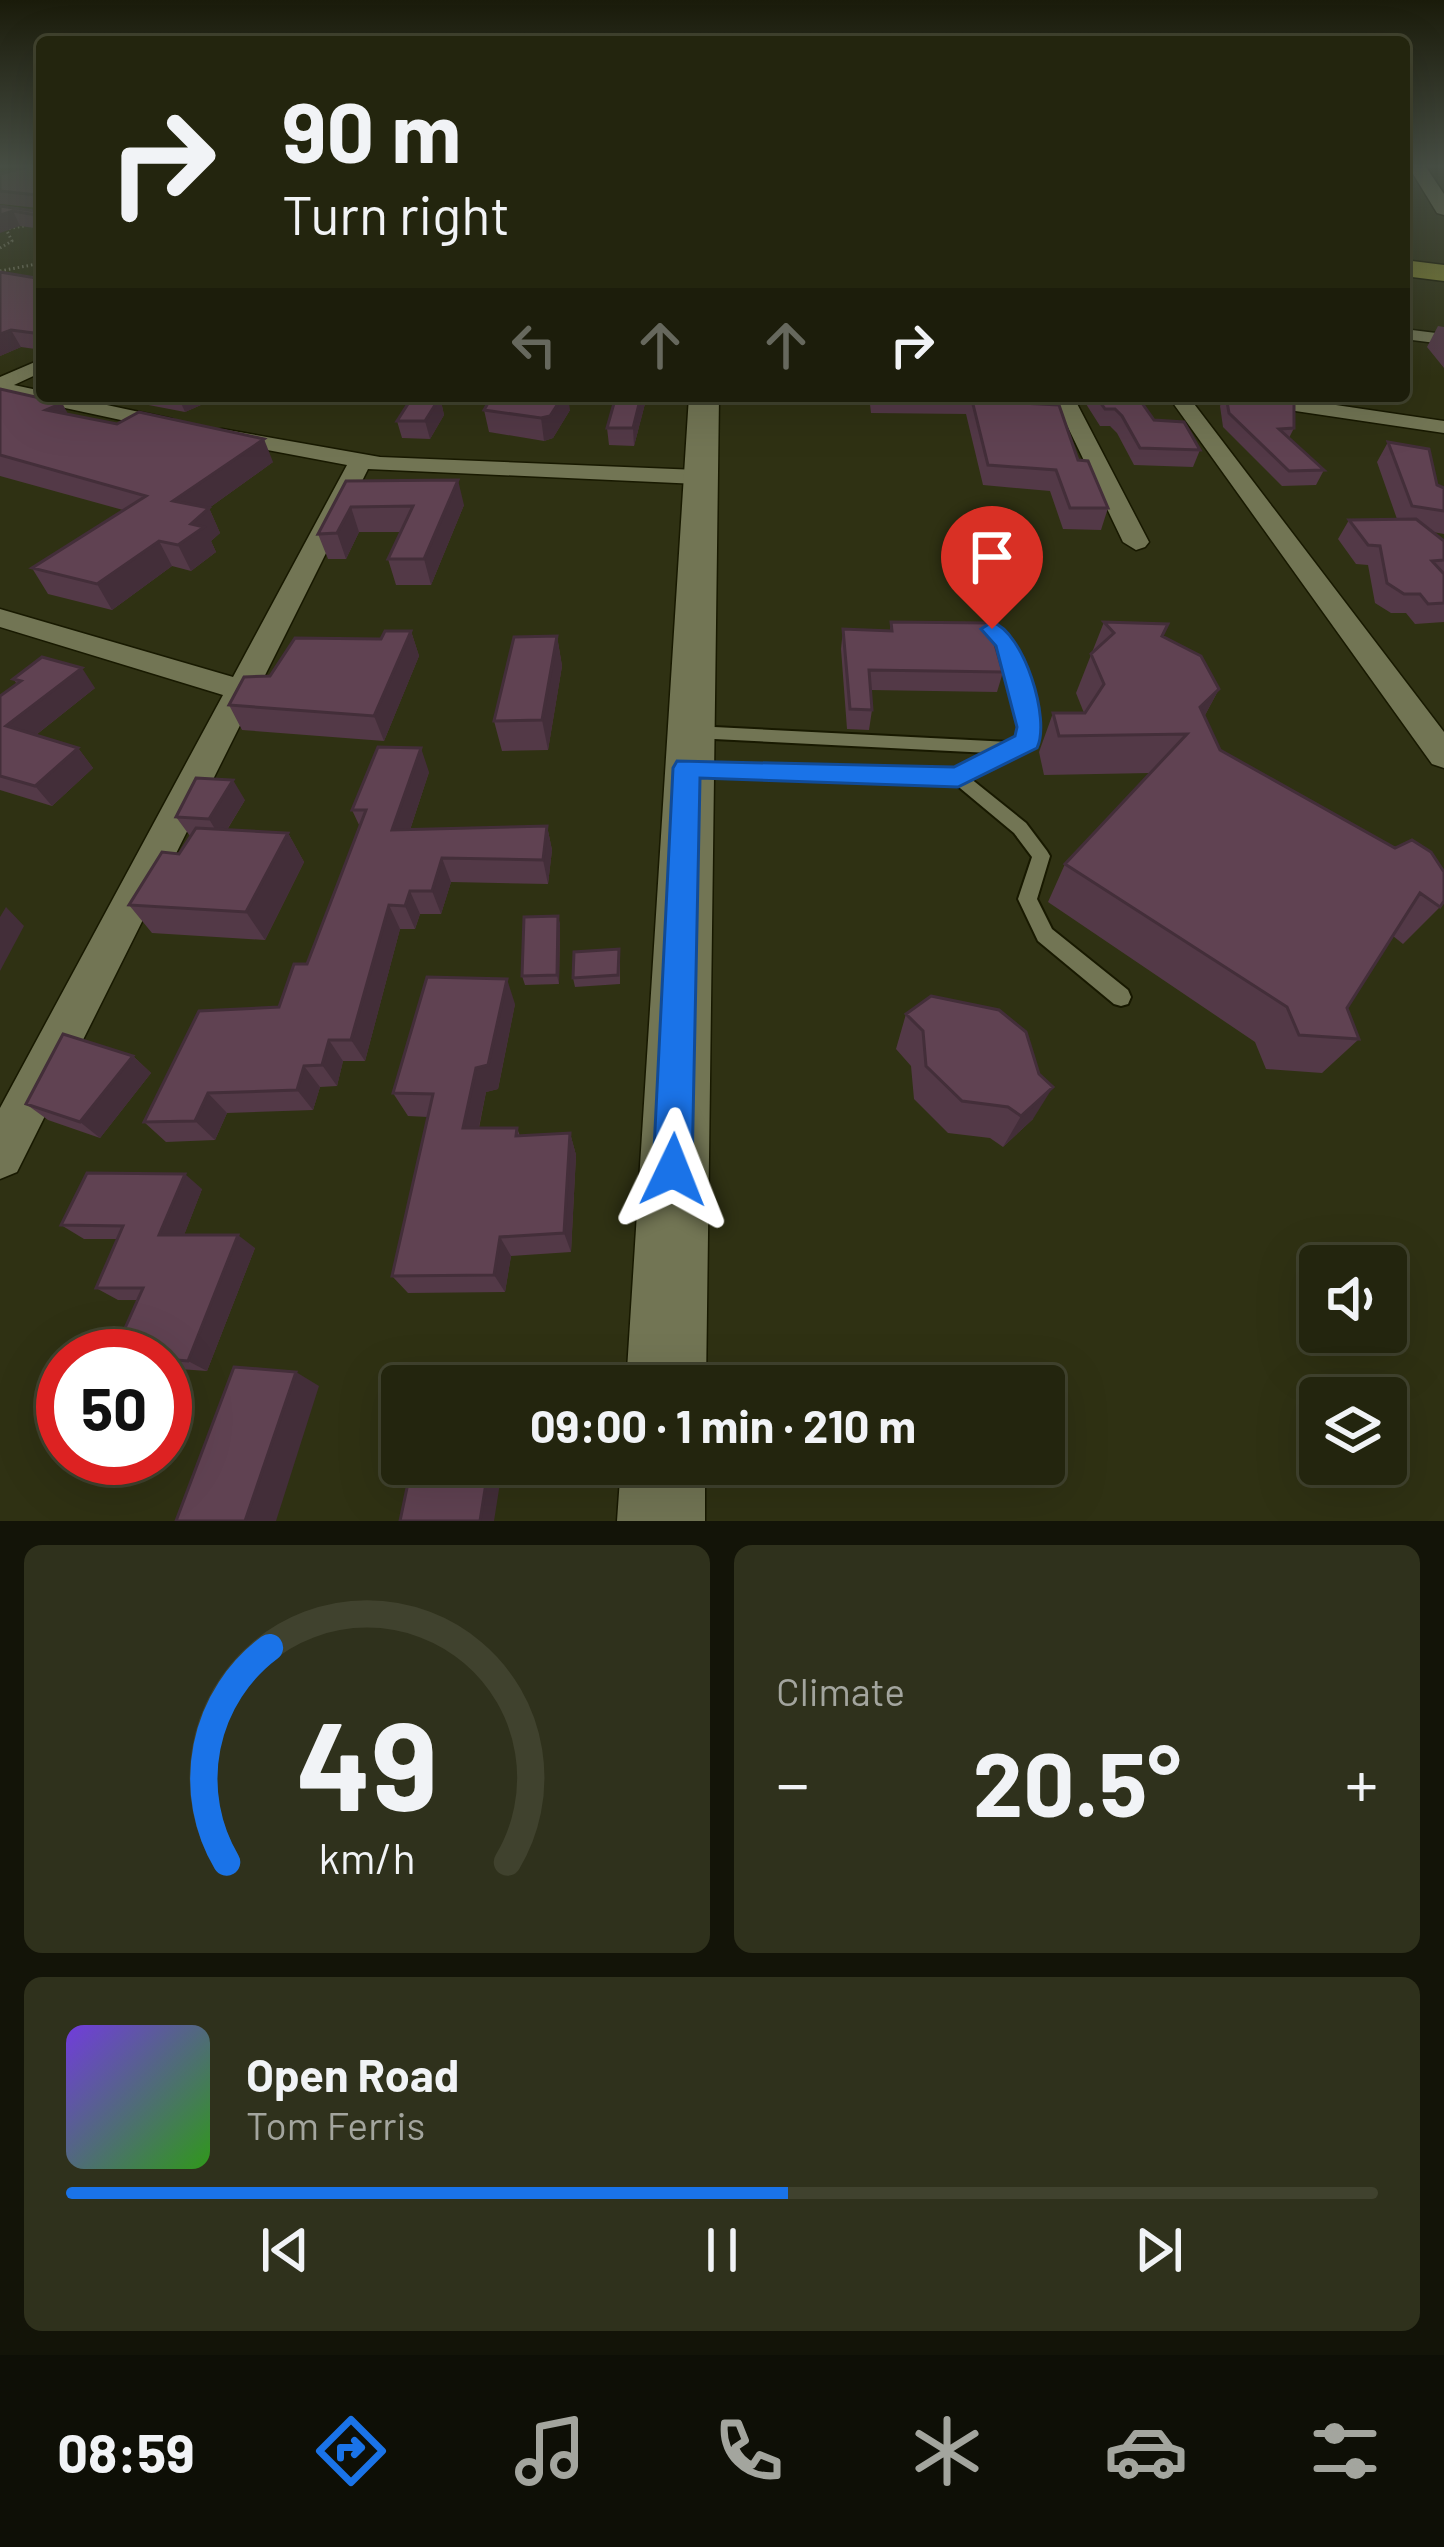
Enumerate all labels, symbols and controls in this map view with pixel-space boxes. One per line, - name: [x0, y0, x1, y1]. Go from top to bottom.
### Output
- text: 90 m: [282, 79, 461, 180]
- icon: right: [84, 84, 240, 240]
- text: Turn right: [282, 181, 510, 246]
- icon: left: [501, 312, 567, 378]
- icon: ahead: [627, 312, 693, 378]
- icon: ahead: [753, 312, 819, 378]
- icon: right: [879, 312, 945, 378]
- pin: [941, 506, 1043, 629]
- icon: arrive: [959, 524, 1025, 590]
- position arrow: [610, 1107, 736, 1233]
- map controls: [1299, 1245, 1407, 1485]
- button: sound: [1299, 1245, 1407, 1353]
- speed limit sign: 50: [36, 1329, 192, 1485]
- button: layers: [1299, 1377, 1407, 1485]
- text: 09:00 · 1 min · 210 m: [530, 1398, 916, 1452]
- text: Climate: [776, 1667, 905, 1714]
- text: 49: [296, 1686, 438, 1836]
- text: 20.5°: [973, 1727, 1181, 1835]
- text: −: [776, 1742, 809, 1821]
- text: +: [1345, 1742, 1378, 1821]
- text: km/h: [318, 1831, 416, 1883]
- text: Open Road: [246, 2047, 459, 2101]
- text: Tom Ferris: [246, 2101, 425, 2148]
- icon: previous: [252, 2217, 318, 2283]
- icon: pause: [689, 2217, 755, 2283]
- icon: next: [1126, 2217, 1192, 2283]
- icon: directions: [309, 2409, 393, 2493]
- icon: music: [508, 2409, 592, 2493]
- icon: phone: [707, 2409, 791, 2493]
- icon: climate: [905, 2409, 989, 2493]
- icon: car: [1104, 2409, 1188, 2493]
- icon: filters: [1303, 2409, 1387, 2493]
- text: 08:59: [57, 2419, 195, 2484]

